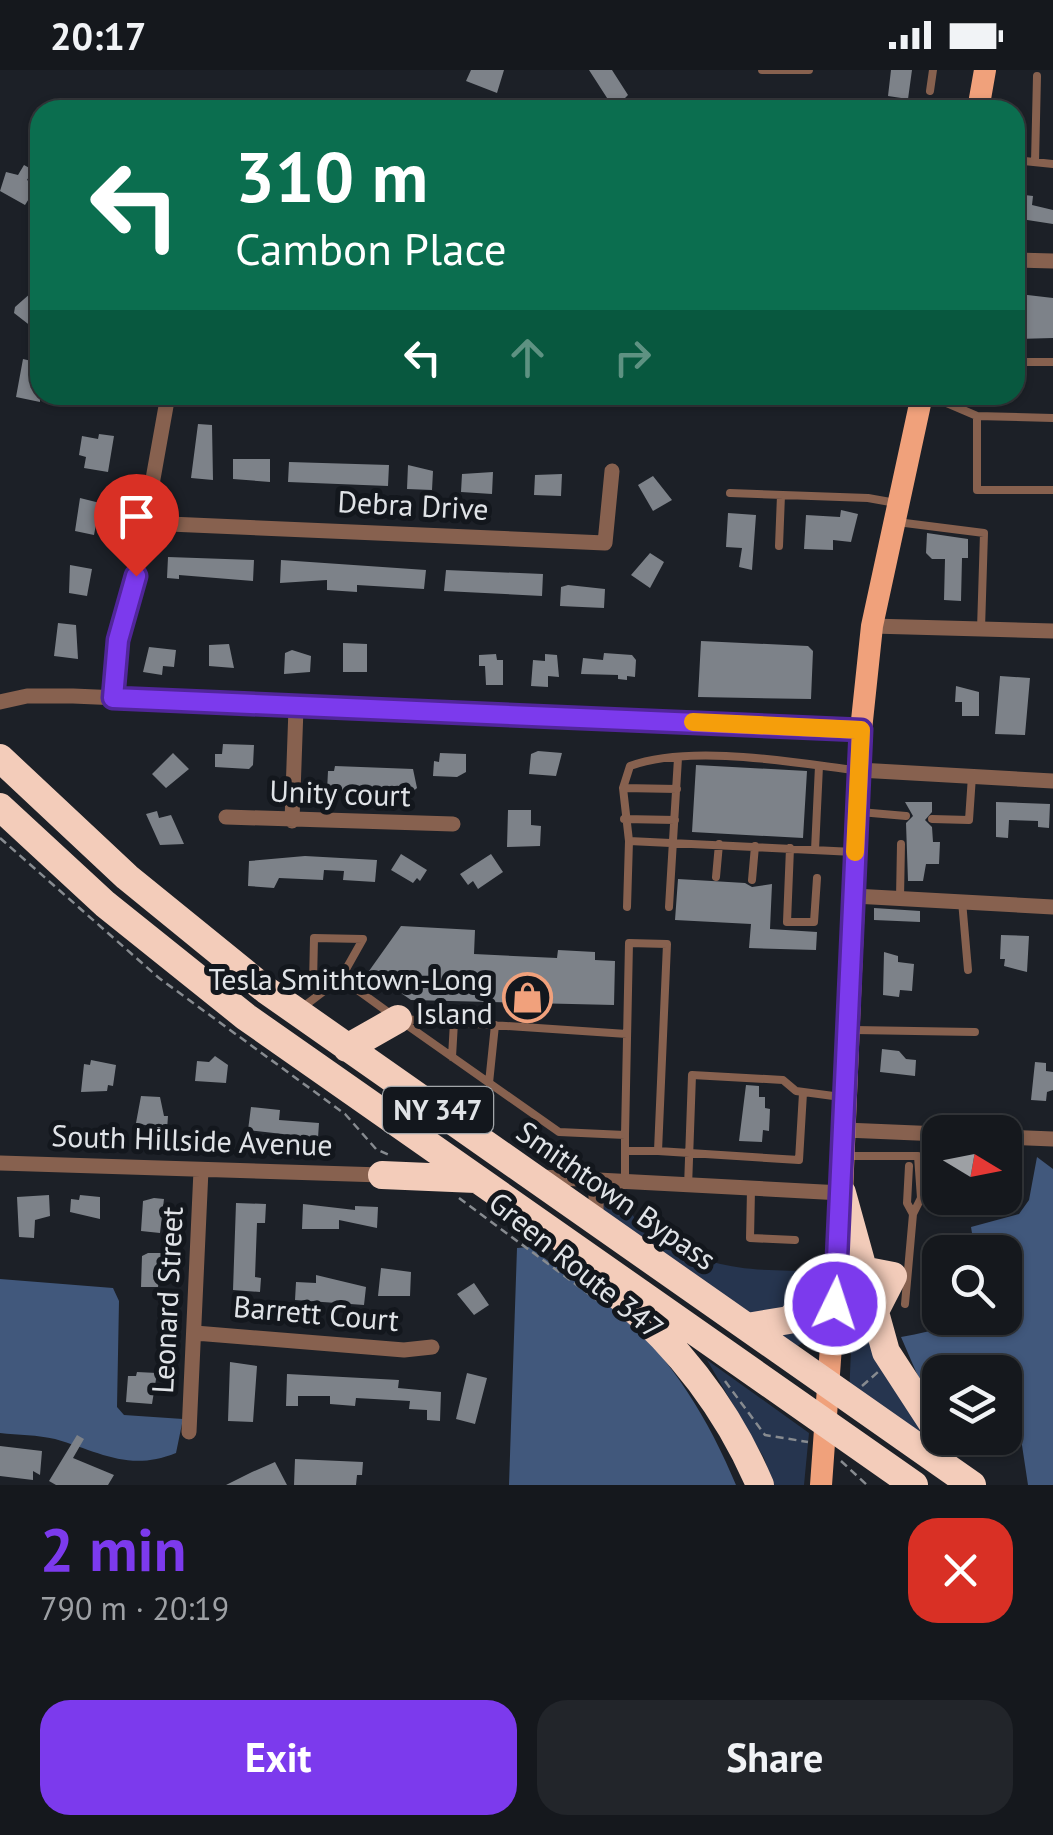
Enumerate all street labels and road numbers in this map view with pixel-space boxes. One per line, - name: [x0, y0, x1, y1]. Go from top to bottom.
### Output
- street label: Debra Drive: [336, 481, 490, 528]
- street label: Unity court: [269, 771, 411, 814]
- road number: NY 347: [383, 1087, 493, 1133]
- street label: Smithtown Bypass: [509, 1111, 724, 1278]
- street label: South Hillside Avenue: [51, 1115, 333, 1164]
- street label: Green Route 347: [482, 1182, 672, 1347]
- street label: Leonard Street: [142, 1206, 191, 1394]
- street label: Barrett Court: [232, 1286, 401, 1339]

